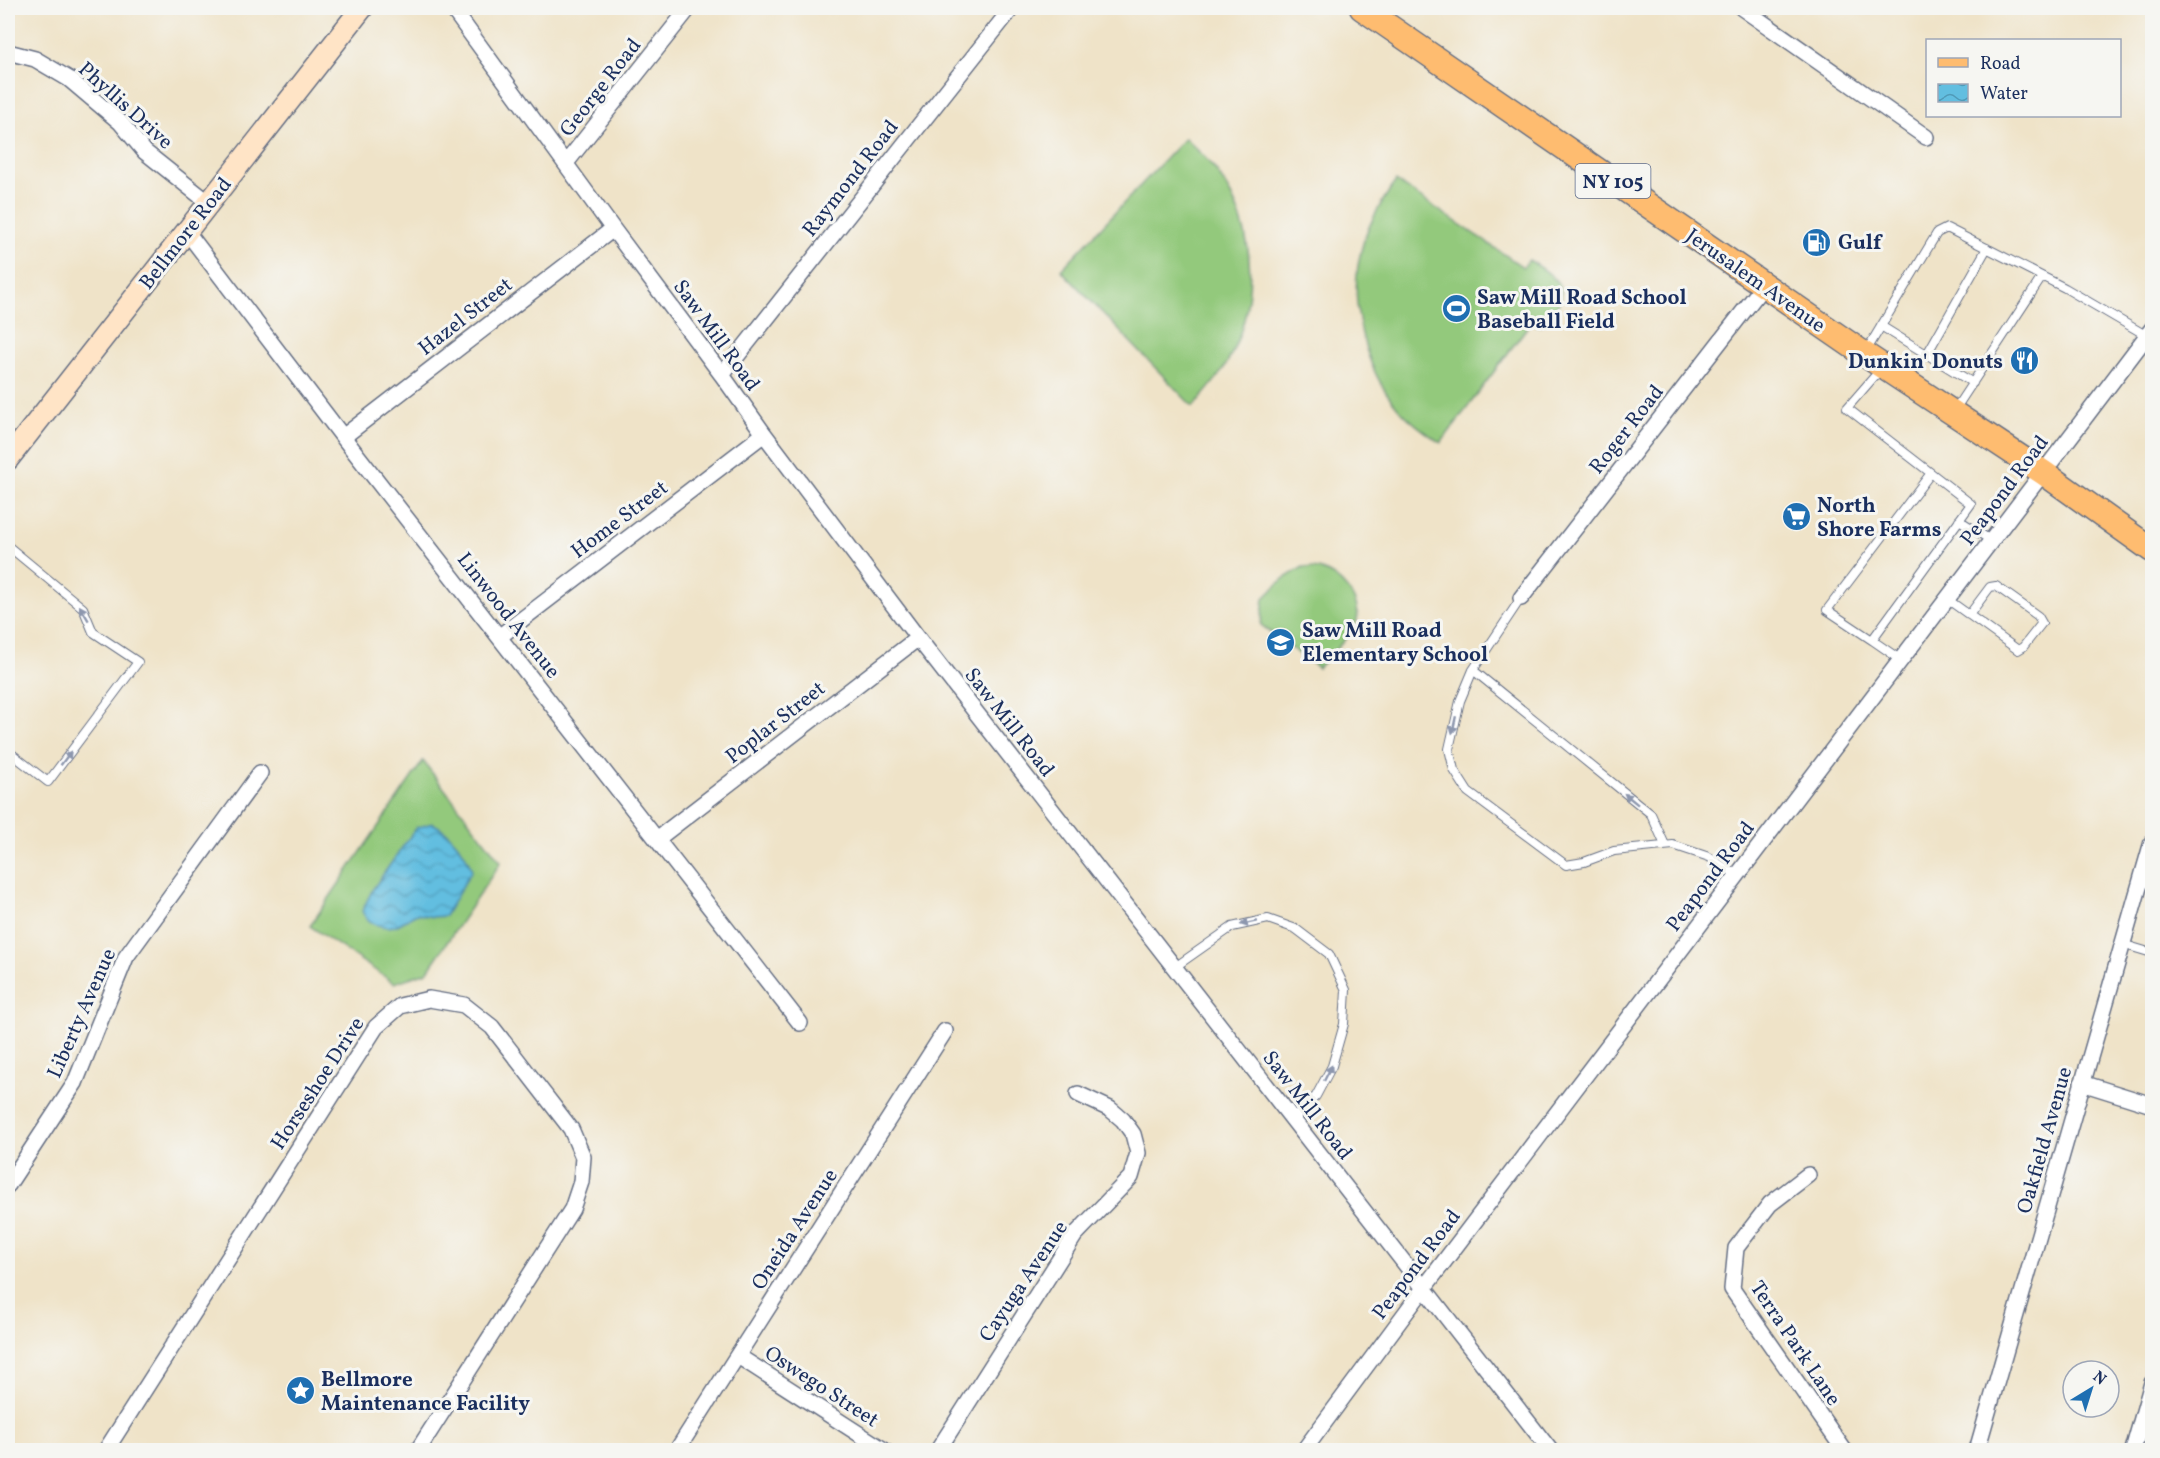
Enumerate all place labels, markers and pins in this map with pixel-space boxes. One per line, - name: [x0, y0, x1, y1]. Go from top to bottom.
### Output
- fuel station icon: Gulf: [1801, 226, 1833, 258]
- place label: Gulf: [1838, 229, 1883, 258]
- place label: Saw Mill Road School Baseball Field: [1477, 284, 1687, 337]
- sports icon: Saw Mill Road School Baseball Field: [1440, 293, 1472, 325]
- restaurant icon: Dunkin' Donuts: [2008, 345, 2040, 377]
- place label: Dunkin' Donuts: [1848, 348, 2003, 377]
- place label: North Shore Farms: [1817, 492, 1942, 545]
- supermarket icon: North Shore Farms: [1780, 501, 1812, 533]
- place label: Saw Mill Road Elementary School: [1302, 617, 1488, 670]
- school or university icon: Saw Mill Road Elementary School: [1265, 626, 1297, 658]
- place label: Bellmore Maintenance Facility: [321, 1366, 530, 1419]
- place icon: Bellmore Maintenance Facility: [284, 1375, 316, 1407]

